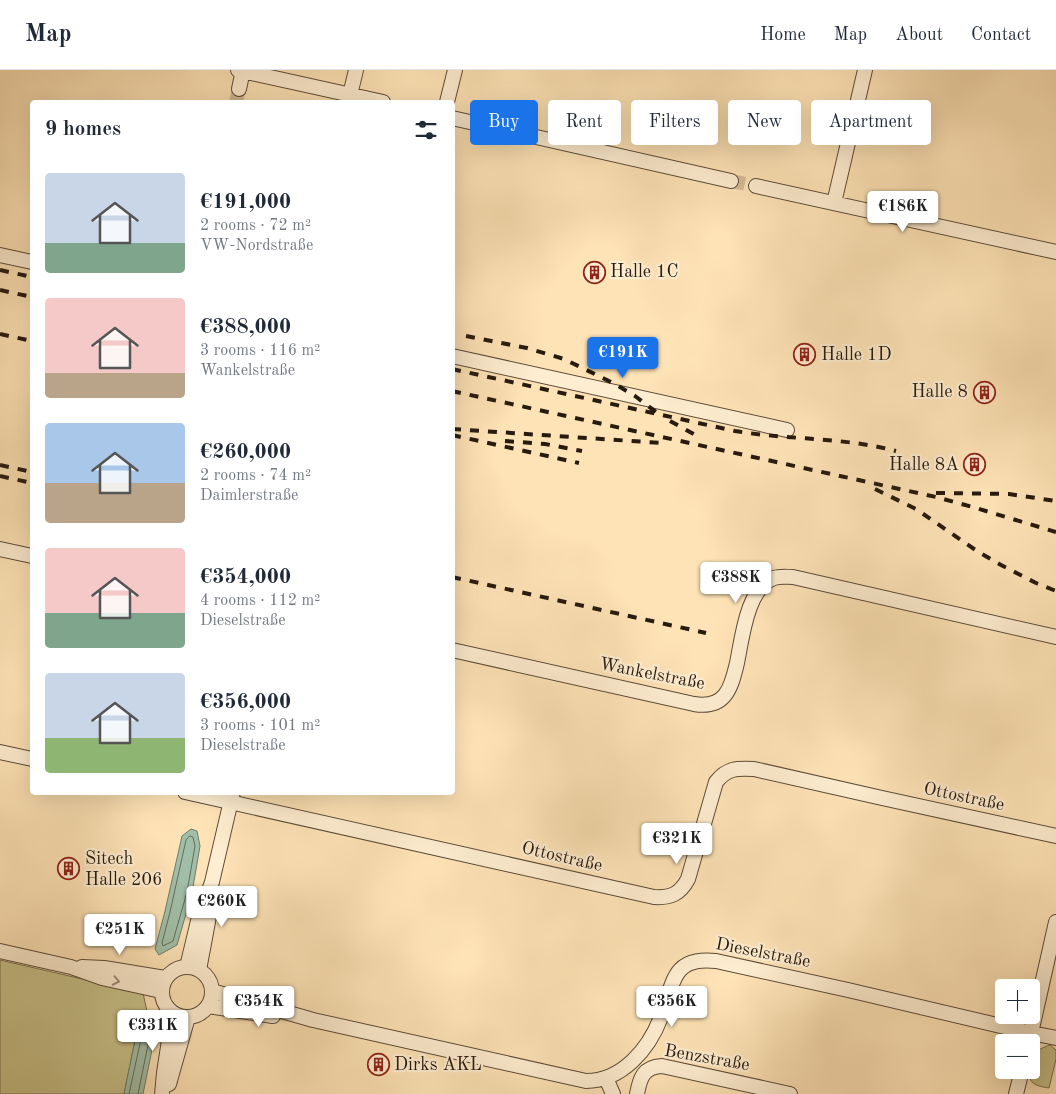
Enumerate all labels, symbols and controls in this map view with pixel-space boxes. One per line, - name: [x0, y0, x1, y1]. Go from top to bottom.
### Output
- text: Map: [25, 23, 72, 47]
- text: Home: [760, 26, 806, 44]
- text: Map: [834, 26, 867, 44]
- text: About: [895, 26, 943, 44]
- text: Contact: [971, 26, 1031, 44]
- chip: Buy: [470, 100, 538, 145]
- chip: Rent: [548, 100, 621, 145]
- chip: Filters: [631, 100, 718, 145]
- chip: New: [728, 100, 801, 145]
- chip: Apartment: [811, 100, 931, 145]
- icon: filters: [412, 116, 440, 144]
- text: 9 homes: [45, 119, 121, 140]
- pin: €186K: [868, 190, 938, 233]
- text: €191,000: [200, 192, 291, 213]
- icon: home: [85, 193, 145, 253]
- text: €186K: [878, 199, 928, 215]
- text: 2 rooms · 72 m²: [200, 218, 311, 234]
- text: VW-Nordstraße: [200, 238, 313, 254]
- building icon: Halle 1C: [582, 260, 606, 284]
- place label: Halle 1C: [610, 263, 679, 281]
- text: €388,000: [200, 317, 291, 338]
- icon: home: [85, 318, 145, 378]
- pin: €191K: [588, 336, 658, 379]
- text: 3 rooms · 116 m²: [200, 343, 320, 359]
- building icon: Halle 1D: [793, 343, 817, 367]
- text: €191K: [598, 345, 648, 361]
- place label: Halle 1D: [821, 346, 892, 364]
- text: Wankelstraße: [200, 363, 295, 379]
- building icon: Halle 8: [972, 380, 996, 404]
- place label: Halle 8: [911, 383, 968, 401]
- text: €260,000: [200, 442, 291, 463]
- icon: home: [85, 443, 145, 503]
- building icon: Halle 8A: [963, 453, 987, 477]
- place label: Halle 8A: [889, 456, 959, 474]
- text: 2 rooms · 74 m²: [200, 468, 311, 484]
- text: Daimlerstraße: [200, 488, 298, 504]
- pin: €388K: [701, 562, 771, 604]
- text: €354,000: [200, 567, 291, 588]
- icon: home: [85, 568, 145, 628]
- text: €388K: [711, 570, 761, 586]
- text: 4 rooms · 112 m²: [200, 593, 320, 609]
- text: Dieselstraße: [200, 613, 286, 629]
- street label: Wankelstraße: [598, 655, 706, 693]
- text: €356,000: [200, 692, 291, 713]
- icon: home: [85, 693, 145, 753]
- text: 3 rooms · 101 m²: [200, 718, 320, 734]
- text: Dieselstraße: [200, 738, 286, 754]
- street label: Ottostraße: [922, 780, 1006, 814]
- pin: €321K: [642, 822, 712, 865]
- text: €321K: [652, 831, 702, 847]
- street label: Ottostraße: [520, 839, 604, 875]
- place label: Sitech Halle 206: [85, 850, 162, 889]
- building icon: Sitech Halle 206: [57, 857, 81, 881]
- pin: €260K: [187, 886, 257, 928]
- text: €260K: [197, 894, 247, 910]
- pin: €251K: [85, 914, 155, 956]
- text: €251K: [95, 922, 145, 938]
- street label: Dieselstraße: [714, 935, 812, 971]
- one-way arrow: [111, 975, 120, 986]
- map controls: [995, 979, 1040, 1079]
- button: +: [995, 979, 1040, 1024]
- pin: €354K: [224, 986, 294, 1028]
- pin: €356K: [637, 986, 707, 1028]
- text: €354K: [234, 994, 284, 1010]
- text: €356K: [647, 994, 697, 1010]
- pin: €331K: [118, 1010, 188, 1052]
- text: €331K: [128, 1018, 178, 1034]
- button: −: [995, 1034, 1040, 1079]
- street label: Benzstraße: [663, 1042, 751, 1074]
- building icon: Dirks AKL: [366, 1053, 390, 1077]
- place label: Dirks AKL: [394, 1056, 482, 1074]

